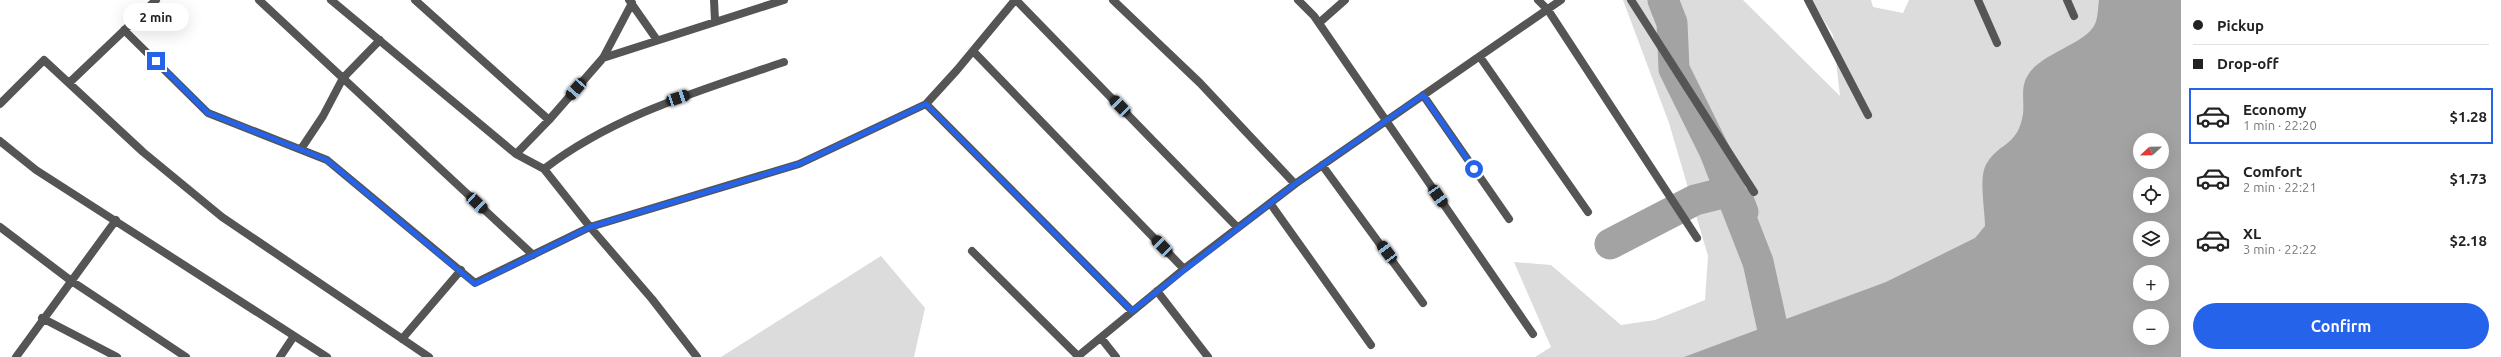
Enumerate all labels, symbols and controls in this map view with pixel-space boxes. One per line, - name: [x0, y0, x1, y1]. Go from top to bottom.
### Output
- callout: 2 min: [123, 3, 189, 31]
- text: 2 min: [140, 10, 172, 24]
- text: Pickup: [2217, 17, 2264, 34]
- route end: [147, 52, 165, 70]
- text: Drop-off: [2217, 55, 2279, 72]
- car: [564, 76, 588, 102]
- car: [665, 88, 691, 108]
- car: [1107, 93, 1133, 119]
- icon: car: [2195, 98, 2231, 134]
- text: Economy: [2243, 101, 2307, 118]
- text: $1.28: [2449, 108, 2487, 125]
- text: 1 min · 22:20: [2243, 118, 2317, 132]
- north arrow: [2133, 133, 2169, 169]
- map controls: [2133, 133, 2169, 345]
- route start: [1465, 160, 1483, 178]
- icon: car: [2195, 160, 2231, 196]
- text: Comfort: [2243, 163, 2302, 180]
- text: $1.73: [2449, 170, 2487, 187]
- button: locate: [2133, 177, 2169, 213]
- text: 2 min · 22:21: [2243, 180, 2317, 194]
- car: [1426, 183, 1450, 209]
- car: [464, 190, 490, 216]
- button: layers: [2133, 221, 2169, 257]
- icon: car: [2195, 222, 2231, 258]
- text: XL: [2243, 225, 2261, 242]
- text: $2.18: [2449, 232, 2487, 249]
- car: [1149, 233, 1175, 259]
- car: [1375, 239, 1399, 265]
- text: 3 min · 22:22: [2243, 242, 2317, 256]
- button: +: [2133, 265, 2169, 301]
- button: Confirm: [2193, 303, 2489, 349]
- button: −: [2133, 309, 2169, 345]

